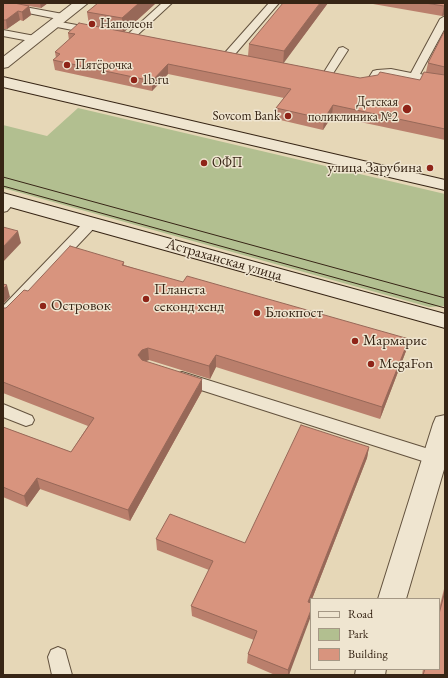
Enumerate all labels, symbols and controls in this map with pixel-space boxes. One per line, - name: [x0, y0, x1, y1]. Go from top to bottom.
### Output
- place label: Наполеон: [100, 16, 153, 32]
- marker: Наполеон: [87, 19, 97, 29]
- place label: Пятёрочка: [75, 57, 132, 73]
- marker: Пятёрочка: [62, 60, 72, 70]
- place label: 1b.ru: [142, 72, 169, 88]
- marker: 1b.ru: [129, 75, 139, 85]
- place label: Детская поликлиника №2: [308, 94, 398, 125]
- marker: Детская поликлиника №2: [401, 103, 413, 115]
- place label: Sovcom Bank: [212, 108, 280, 124]
- marker: Sovcom Bank: [283, 111, 293, 121]
- place label: ОФП: [212, 155, 243, 171]
- marker: ОФП: [199, 158, 209, 168]
- place label: улица Зарубина: [328, 159, 422, 177]
- marker: улица Зарубина: [425, 163, 435, 173]
- street label: Астраханская улица: [164, 235, 284, 285]
- place label: Планета секонд хенд: [154, 281, 224, 316]
- marker: Планета секонд хенд: [141, 294, 151, 304]
- place label: Островок: [51, 297, 111, 315]
- marker: Островок: [38, 301, 48, 311]
- place label: Блокпост: [265, 304, 323, 322]
- marker: Блокпост: [252, 308, 262, 318]
- place label: Мармарис: [363, 332, 427, 350]
- marker: Мармарис: [350, 336, 360, 346]
- place label: MegaFon: [379, 355, 433, 373]
- marker: MegaFon: [366, 359, 376, 369]
- legend: [310, 598, 440, 670]
- text: Road: [348, 606, 373, 622]
- text: Park: [348, 626, 368, 642]
- text: Building: [348, 646, 388, 662]

